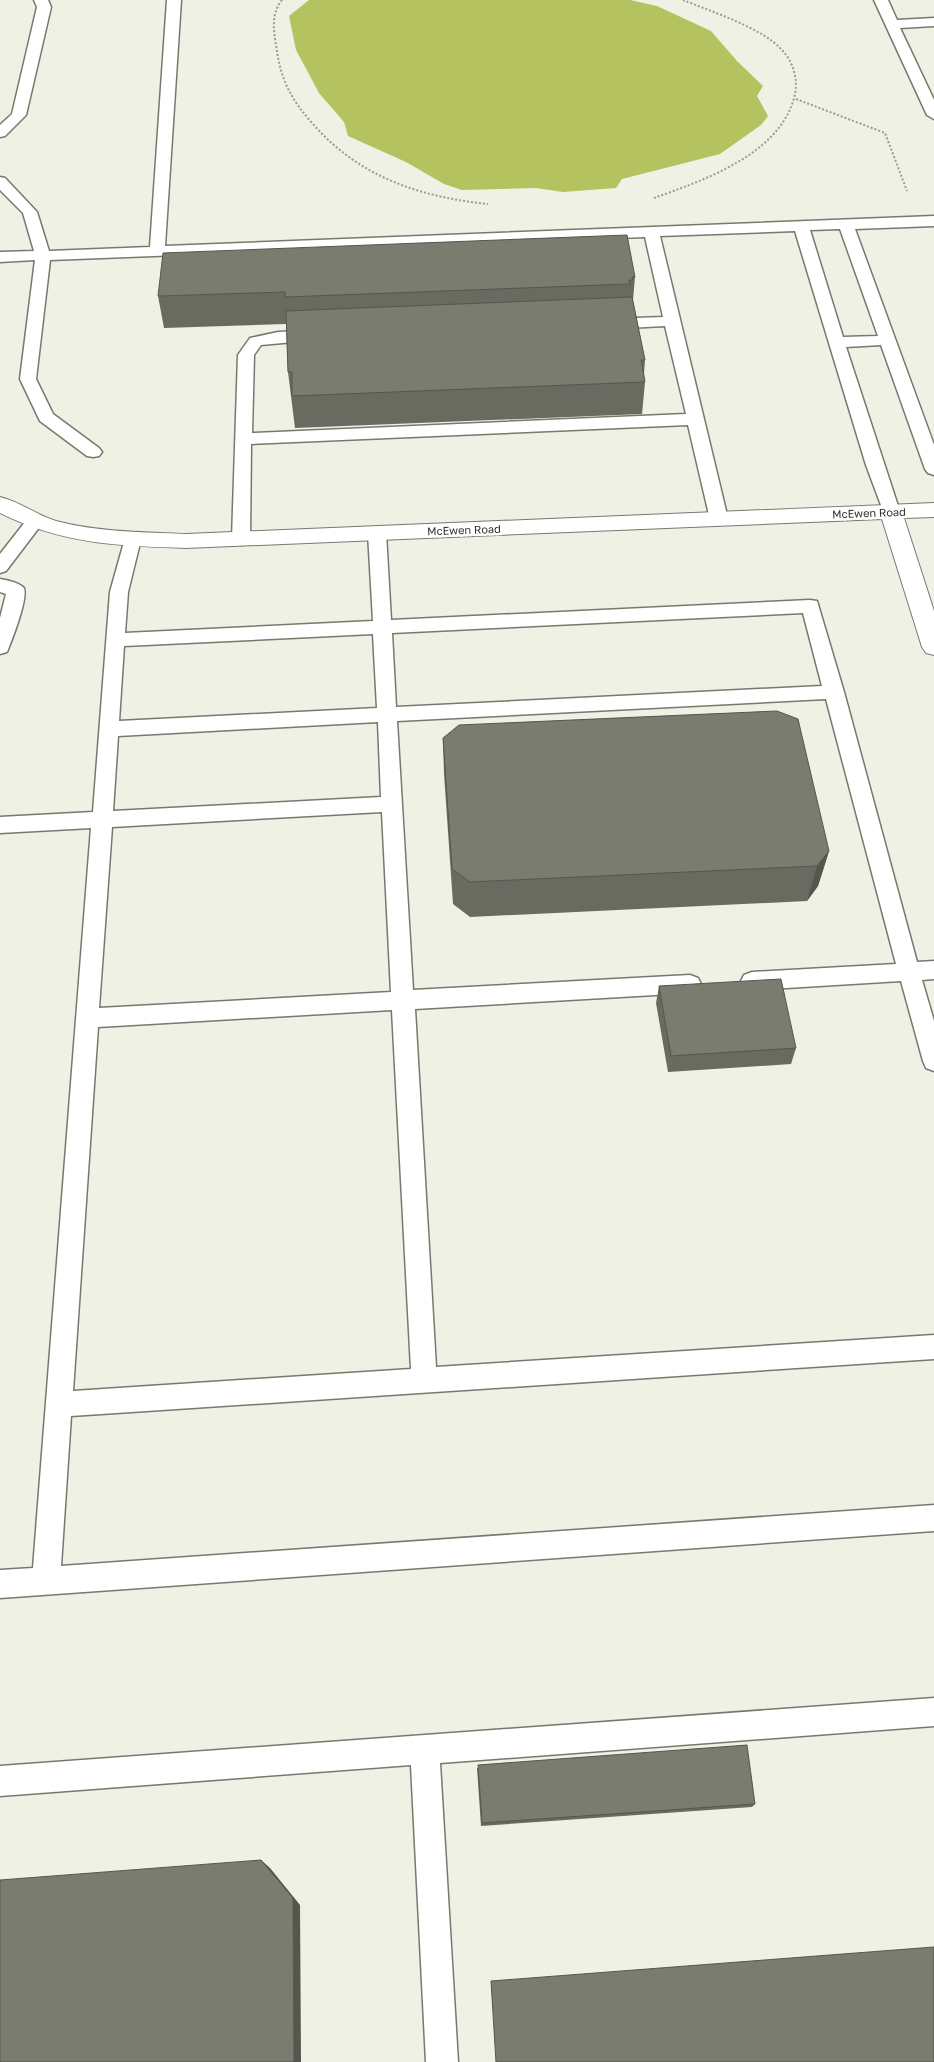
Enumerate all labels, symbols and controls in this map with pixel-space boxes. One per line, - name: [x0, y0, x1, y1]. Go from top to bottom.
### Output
- street label: McEwen Road: [832, 505, 906, 520]
- street label: McEwen Road: [427, 522, 501, 537]

